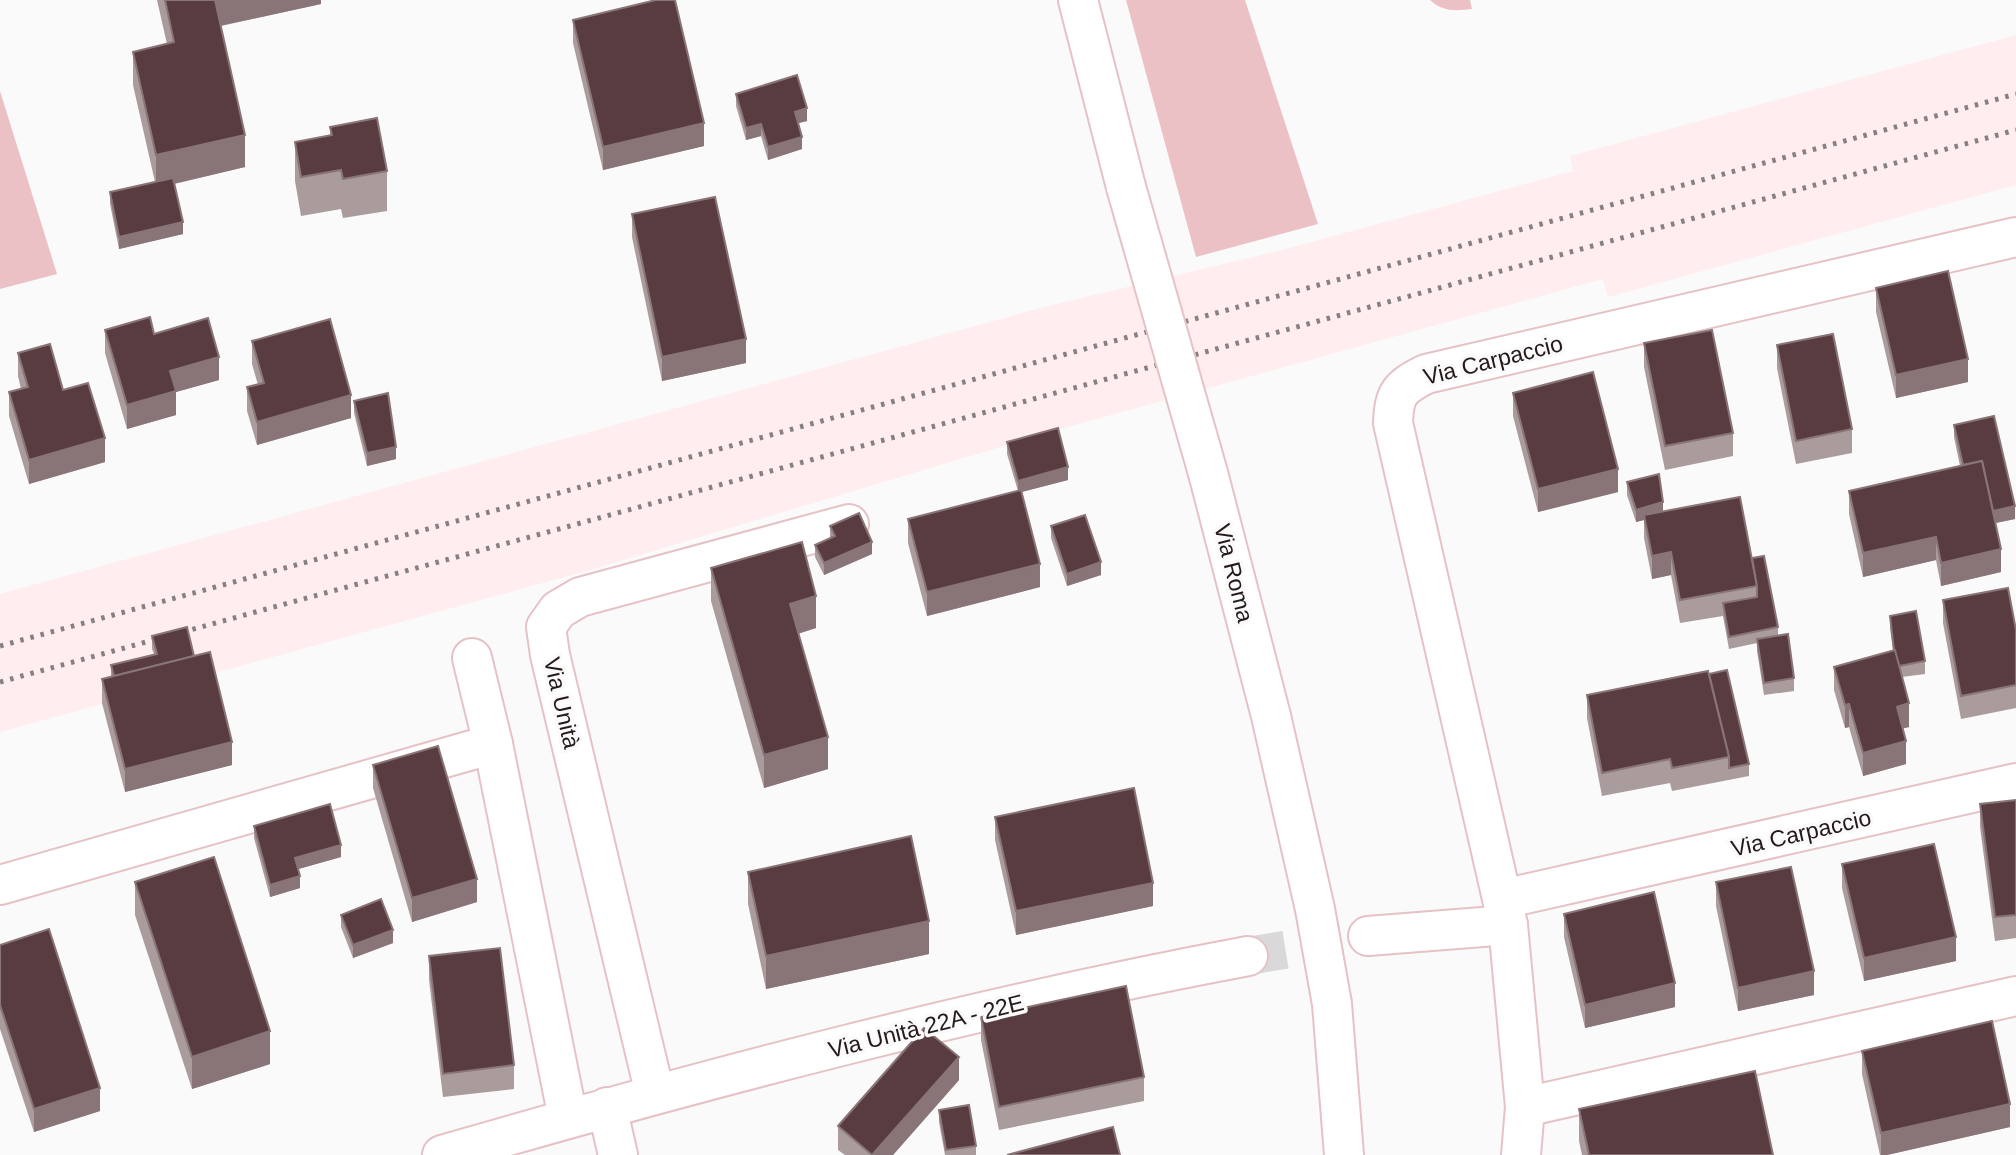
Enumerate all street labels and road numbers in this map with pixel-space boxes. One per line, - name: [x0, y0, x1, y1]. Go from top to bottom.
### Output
- street label: Via Carpaccio: [1421, 330, 1565, 390]
- street label: Via Roma: [1209, 521, 1259, 625]
- street label: Via Unità: [539, 655, 585, 751]
- street label: Via Carpaccio: [1729, 804, 1873, 862]
- street label: Via Unità 22A - 22E: [826, 989, 1026, 1063]

